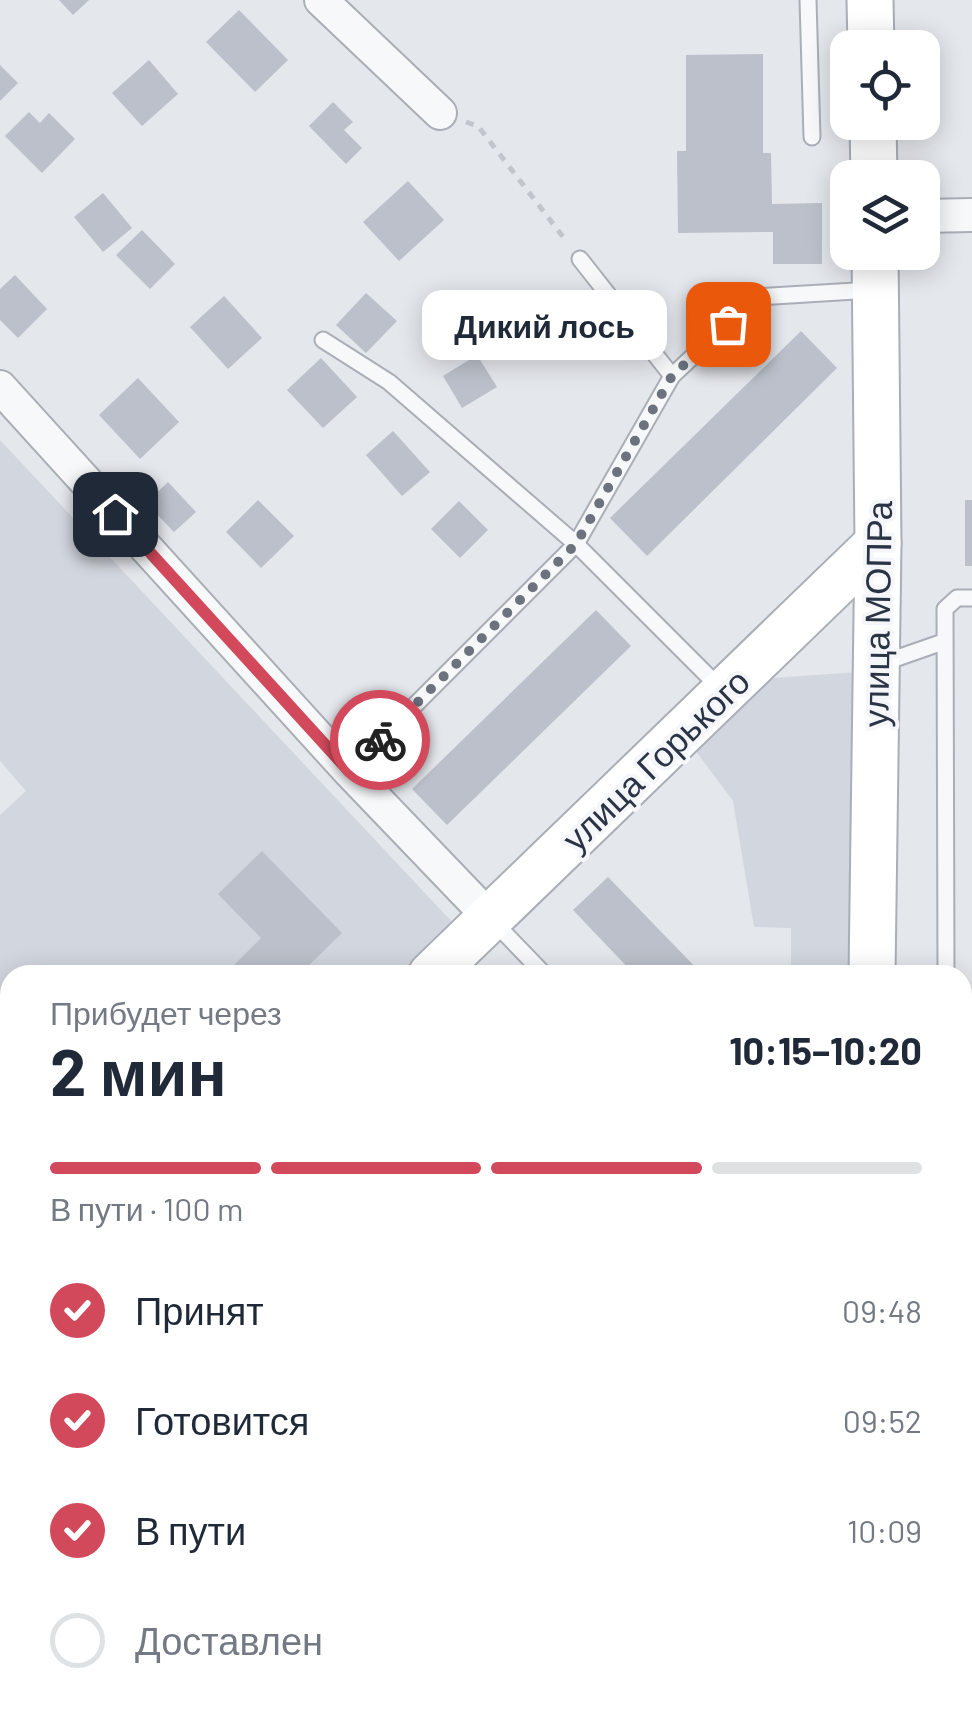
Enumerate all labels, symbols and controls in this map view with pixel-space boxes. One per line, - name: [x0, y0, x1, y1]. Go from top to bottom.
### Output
- map controls: [830, 30, 940, 270]
- button: locate: [830, 30, 940, 140]
- button: layers: [830, 160, 940, 270]
- pin: [686, 282, 771, 367]
- callout: Дикий лось: [423, 289, 668, 359]
- icon: bag: [701, 297, 756, 352]
- text: Дикий лось: [454, 306, 635, 344]
- pin: [73, 472, 158, 557]
- icon: home: [88, 487, 143, 542]
- street label: улица МОПРа: [853, 500, 899, 728]
- street label: улица Горького: [553, 659, 757, 859]
- courier: [330, 690, 430, 790]
- icon: bike: [353, 713, 408, 768]
- text: Прибудет через: [50, 993, 282, 1031]
- text: 10:15–10:20: [729, 1027, 922, 1073]
- text: 2 мин: [50, 1031, 227, 1109]
- text: В пути · 100 m: [50, 1189, 243, 1227]
- icon: check: [50, 1283, 105, 1338]
- text: Принят: [135, 1287, 264, 1333]
- text: 09:48: [842, 1291, 922, 1329]
- icon: check: [50, 1393, 105, 1448]
- text: Готовится: [135, 1397, 309, 1443]
- text: 09:52: [843, 1401, 922, 1439]
- icon: check: [50, 1503, 105, 1558]
- text: В пути: [135, 1507, 246, 1553]
- text: 10:09: [847, 1511, 922, 1549]
- text: Доставлен: [135, 1617, 323, 1663]

